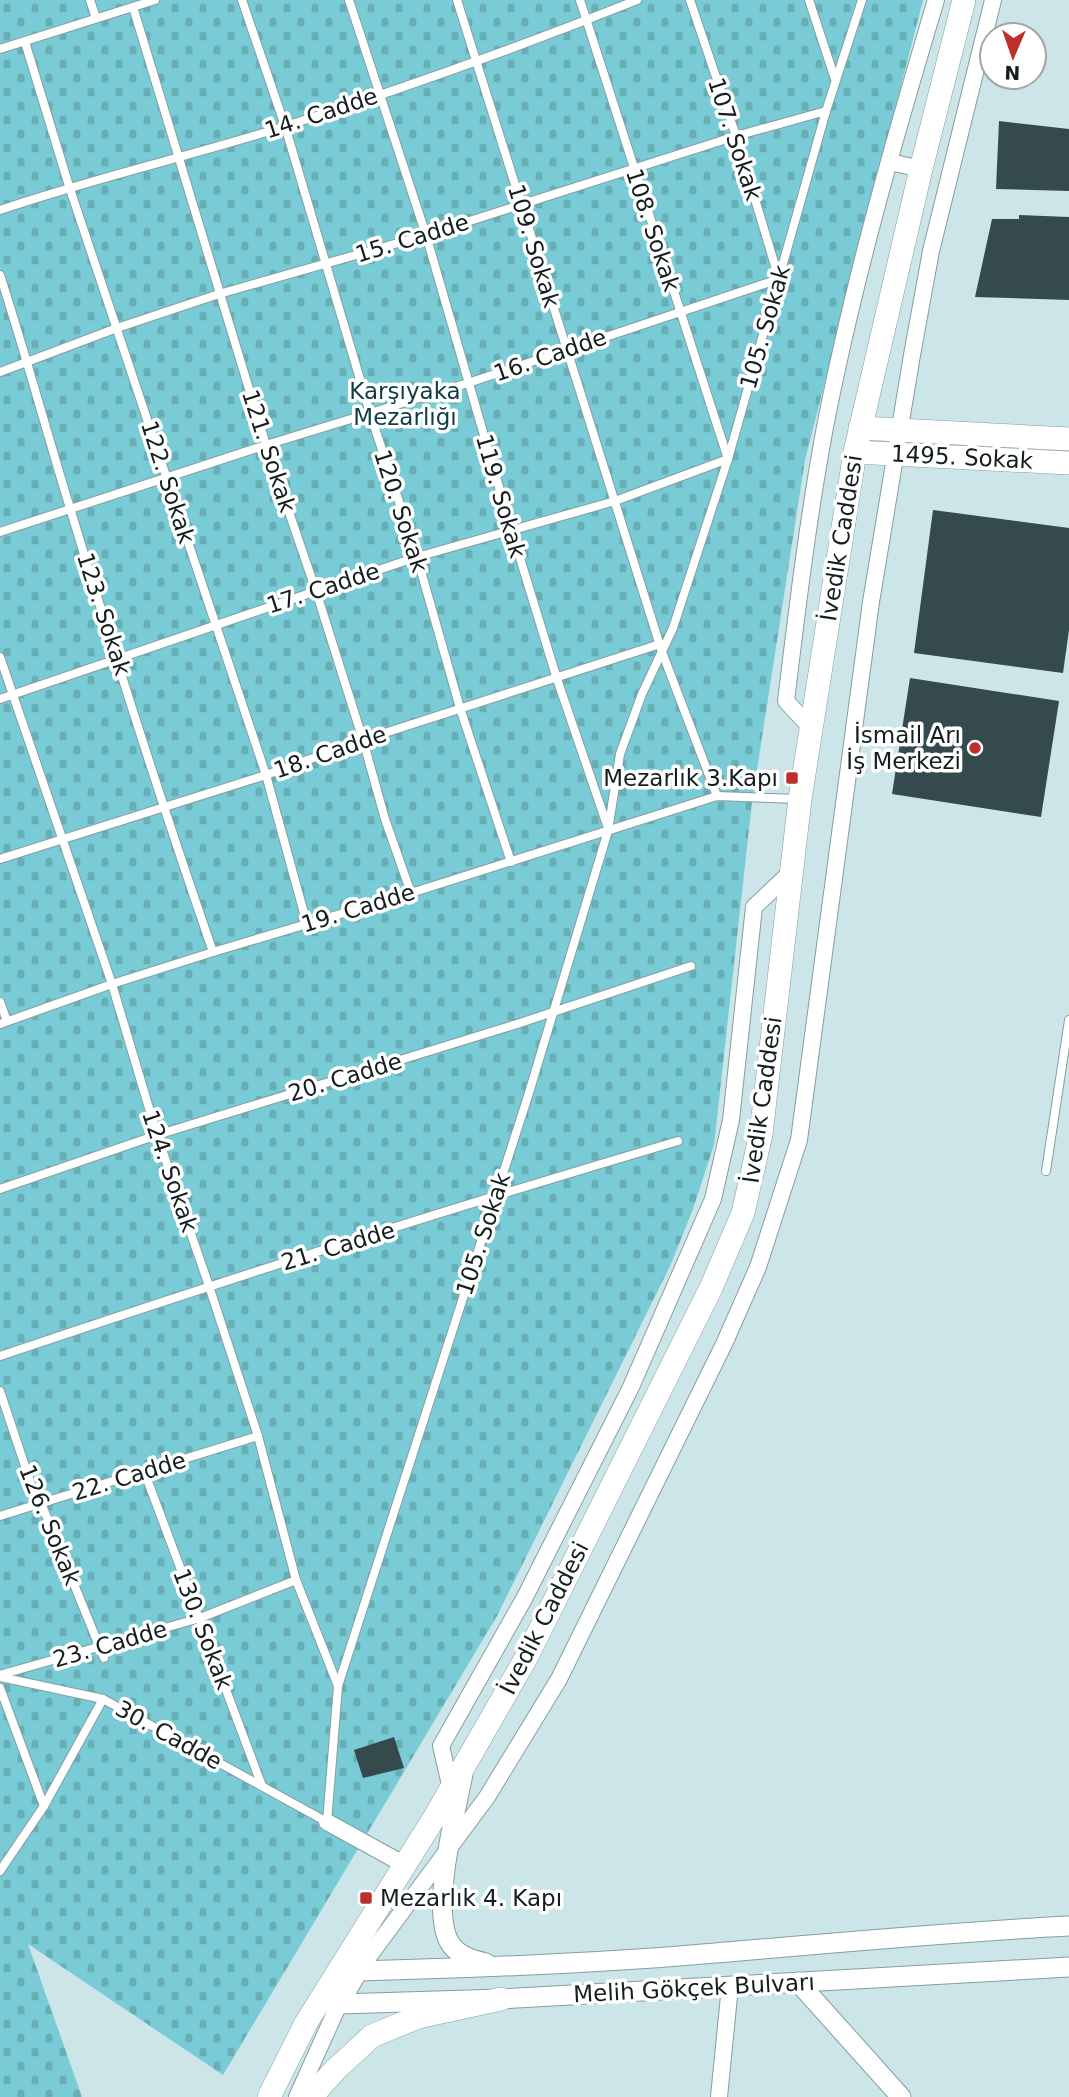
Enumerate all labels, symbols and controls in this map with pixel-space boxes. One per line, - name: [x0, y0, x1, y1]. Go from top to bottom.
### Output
- north arrow: [978, 21, 1048, 91]
- text: N: [1004, 62, 1021, 84]
- street label: 107. Sokak: [703, 74, 767, 204]
- street label: 14. Cadde: [261, 82, 381, 144]
- street label: 108. Sokak: [621, 165, 685, 295]
- street label: 109. Sokak: [503, 181, 565, 311]
- street label: 15. Cadde: [352, 208, 472, 268]
- street label: 105. Sokak: [735, 261, 795, 392]
- street label: 16. Cadde: [490, 324, 610, 386]
- park label: Karşıyaka Mezarlığı: [349, 378, 461, 430]
- street label: 121. Sokak: [237, 386, 301, 516]
- street label: 122. Sokak: [136, 417, 200, 547]
- street label: 119. Sokak: [471, 431, 531, 562]
- street label: 1495. Sokak: [890, 440, 1034, 474]
- street label: 120. Sokak: [369, 446, 433, 576]
- street label: İvedik Caddesi: [814, 453, 867, 623]
- street label: 123. Sokak: [72, 549, 136, 679]
- street label: 17. Cadde: [263, 557, 383, 619]
- street label: 18. Cadde: [270, 721, 390, 783]
- place label: İsmail Arı İş Merkezi: [846, 721, 961, 774]
- marker: İsmail Arı İş Merkezi: [967, 740, 983, 756]
- place label: Mezarlık 3.Kapı: [603, 765, 778, 791]
- marker: Mezarlık 3.Kapı: [784, 770, 800, 786]
- street label: 19. Cadde: [298, 878, 418, 938]
- street label: İvedik Caddesi: [736, 1015, 787, 1185]
- street label: 20. Cadde: [285, 1047, 405, 1107]
- street label: 124. Sokak: [137, 1106, 203, 1236]
- street label: 105. Sokak: [451, 1169, 515, 1299]
- street label: 21. Cadde: [278, 1216, 398, 1276]
- street label: 22. Cadde: [69, 1446, 189, 1506]
- street label: 126. Sokak: [14, 1461, 86, 1590]
- street label: İvedik Caddesi: [493, 1537, 594, 1699]
- street label: 130. Sokak: [168, 1565, 238, 1694]
- street label: 23. Cadde: [50, 1615, 170, 1673]
- street label: 30. Cadde: [111, 1695, 227, 1775]
- place label: Mezarlık 4. Kapı: [380, 1885, 562, 1911]
- marker: Mezarlık 4. Kapı: [358, 1890, 374, 1906]
- street label: Melih Gökçek Bulvarı: [573, 1969, 815, 2007]

